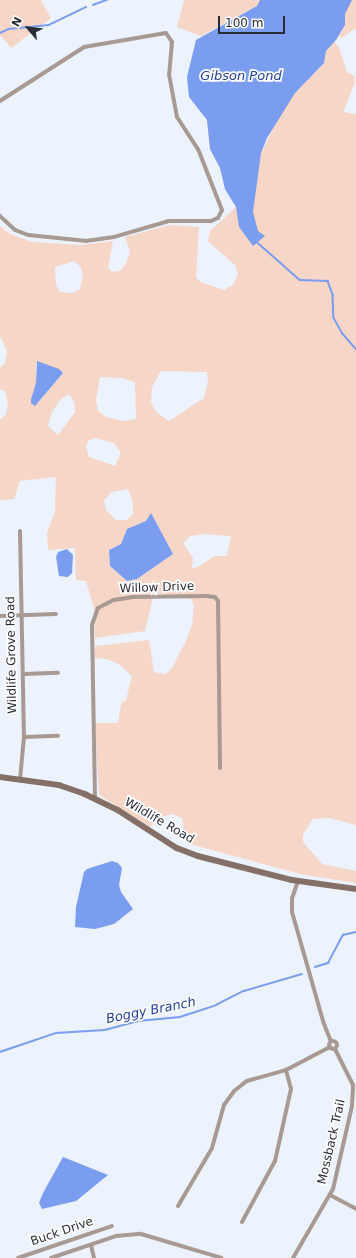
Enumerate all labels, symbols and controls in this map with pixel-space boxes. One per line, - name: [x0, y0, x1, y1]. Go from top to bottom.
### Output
- north arrow: [8, 8, 48, 48]
- scale bar: [220, 8, 287, 34]
- text: N: [9, 15, 25, 29]
- text: 100 m: [225, 16, 263, 30]
- water label: Gibson Pond: [200, 68, 282, 84]
- street label: Willow Drive: [119, 580, 195, 596]
- street label: Wildlife Grove Road: [4, 596, 20, 714]
- street label: Wildlife Road: [122, 795, 196, 847]
- water label: Boggy Branch: [105, 995, 197, 1027]
- street label: Mossback Trail: [315, 1098, 349, 1186]
- street label: Buck Drive: [29, 1215, 95, 1249]

